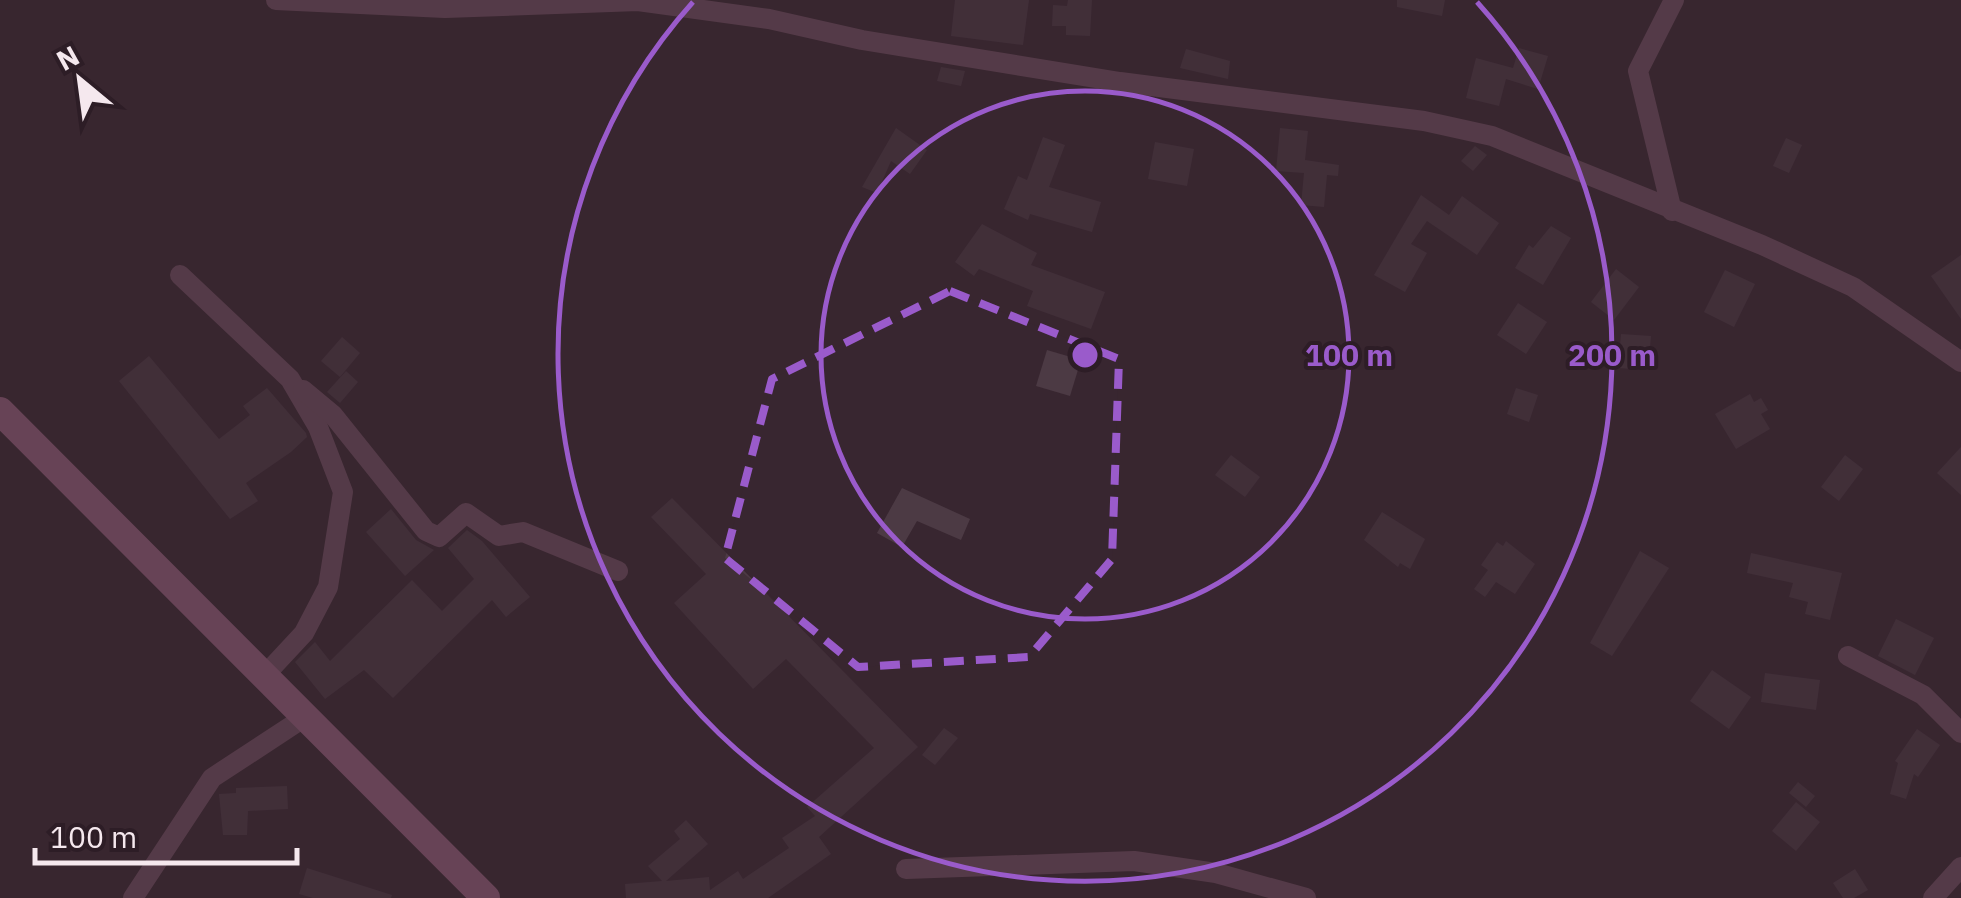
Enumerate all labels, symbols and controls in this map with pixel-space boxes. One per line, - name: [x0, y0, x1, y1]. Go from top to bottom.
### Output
- north arrow: [30, 30, 130, 130]
- text: N: [50, 37, 85, 79]
- text: 100 m: [1305, 335, 1393, 374]
- text: 200 m: [1568, 335, 1656, 374]
- centre of rings: [1067, 337, 1103, 373]
- scale bar: [35, 803, 298, 865]
- text: 100 m: [50, 817, 137, 856]

